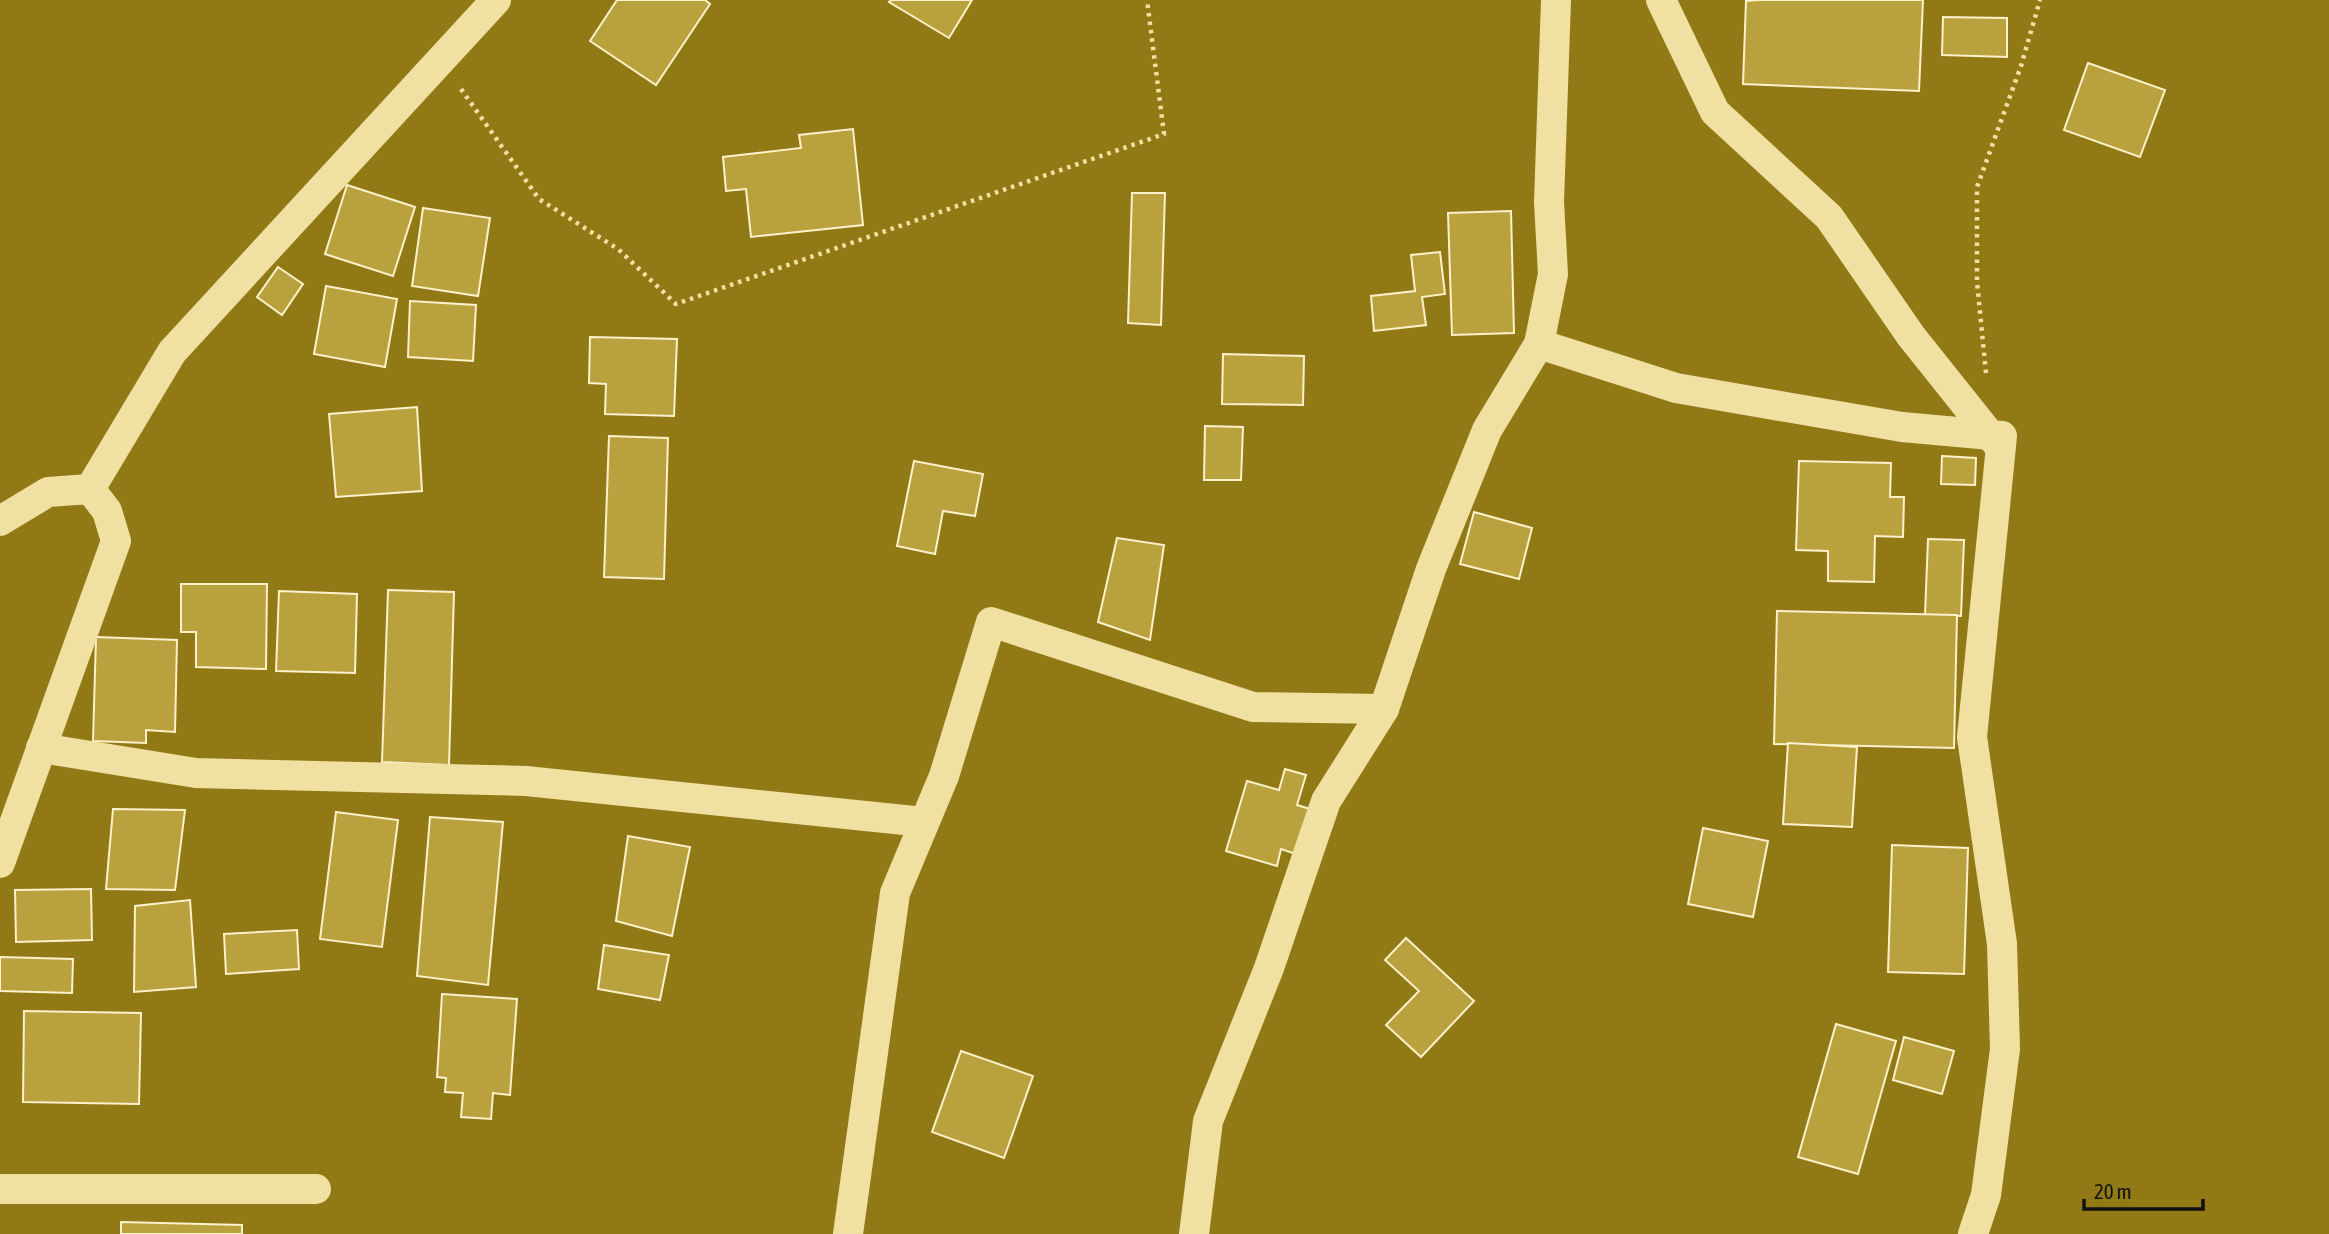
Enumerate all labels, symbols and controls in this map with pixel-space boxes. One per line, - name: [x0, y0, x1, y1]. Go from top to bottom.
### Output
- scale bar: [2084, 1168, 2203, 1212]
- text: 20 m: [2094, 1179, 2132, 1203]

